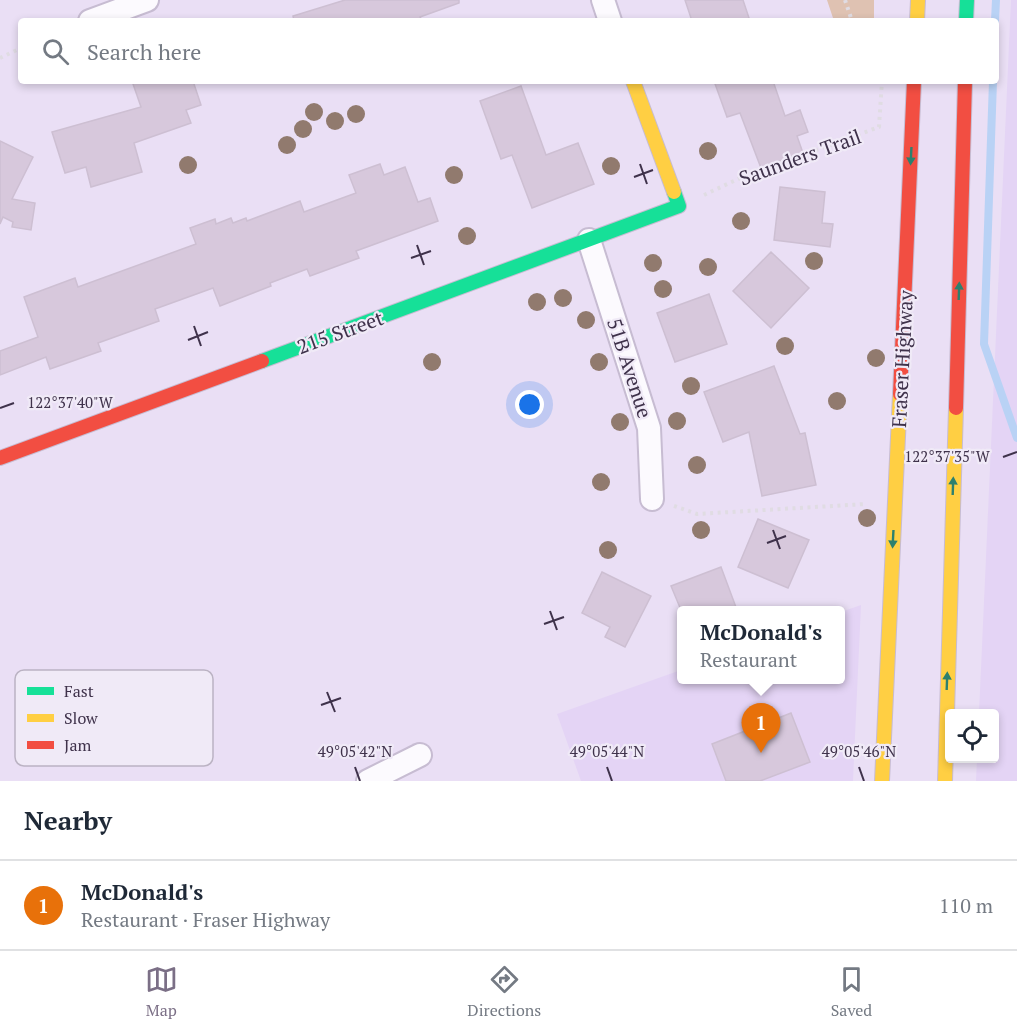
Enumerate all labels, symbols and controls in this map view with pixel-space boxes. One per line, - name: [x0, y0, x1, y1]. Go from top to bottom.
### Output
- search box: [18, 18, 999, 84]
- icon: search: [39, 35, 72, 68]
- text: Search here: [87, 37, 201, 66]
- street label: Saunders Trail: [735, 122, 865, 192]
- one-way arrow: [907, 146, 916, 165]
- one-way arrow: [954, 281, 963, 300]
- street label: Fraser Highway: [885, 289, 919, 428]
- street label: 215 Street: [293, 304, 388, 360]
- street label: 51B Avenue: [601, 315, 659, 421]
- your location: [515, 390, 544, 419]
- text: 122°37'40"W: [27, 392, 114, 412]
- text: 122°37'35"W: [904, 446, 991, 466]
- one-way arrow: [948, 476, 958, 495]
- one-way arrow: [889, 530, 898, 549]
- popup: [677, 606, 845, 684]
- text: McDonald's: [700, 617, 822, 646]
- text: Restaurant: [700, 646, 797, 673]
- legend: [15, 670, 213, 766]
- one-way arrow: [943, 671, 952, 690]
- text: Fast: [64, 680, 94, 702]
- pin: 1: [742, 704, 780, 753]
- text: Slow: [64, 707, 98, 729]
- map controls: [945, 709, 999, 763]
- button: locate: [945, 709, 999, 763]
- text: Jam: [64, 734, 92, 756]
- text: 49°05'42"N: [318, 741, 392, 761]
- text: 49°05'44"N: [570, 741, 644, 761]
- text: 49°05'46"N: [822, 741, 896, 761]
- text: Nearby: [24, 803, 112, 837]
- text: McDonald's: [81, 877, 203, 906]
- text: 1: [38, 892, 49, 919]
- text: 110 m: [939, 892, 993, 919]
- text: Restaurant · Fraser Highway: [81, 906, 330, 933]
- tab: Map: [145, 963, 178, 1021]
- tab: Directions: [467, 963, 541, 1021]
- tab: Saved: [831, 963, 872, 1021]

